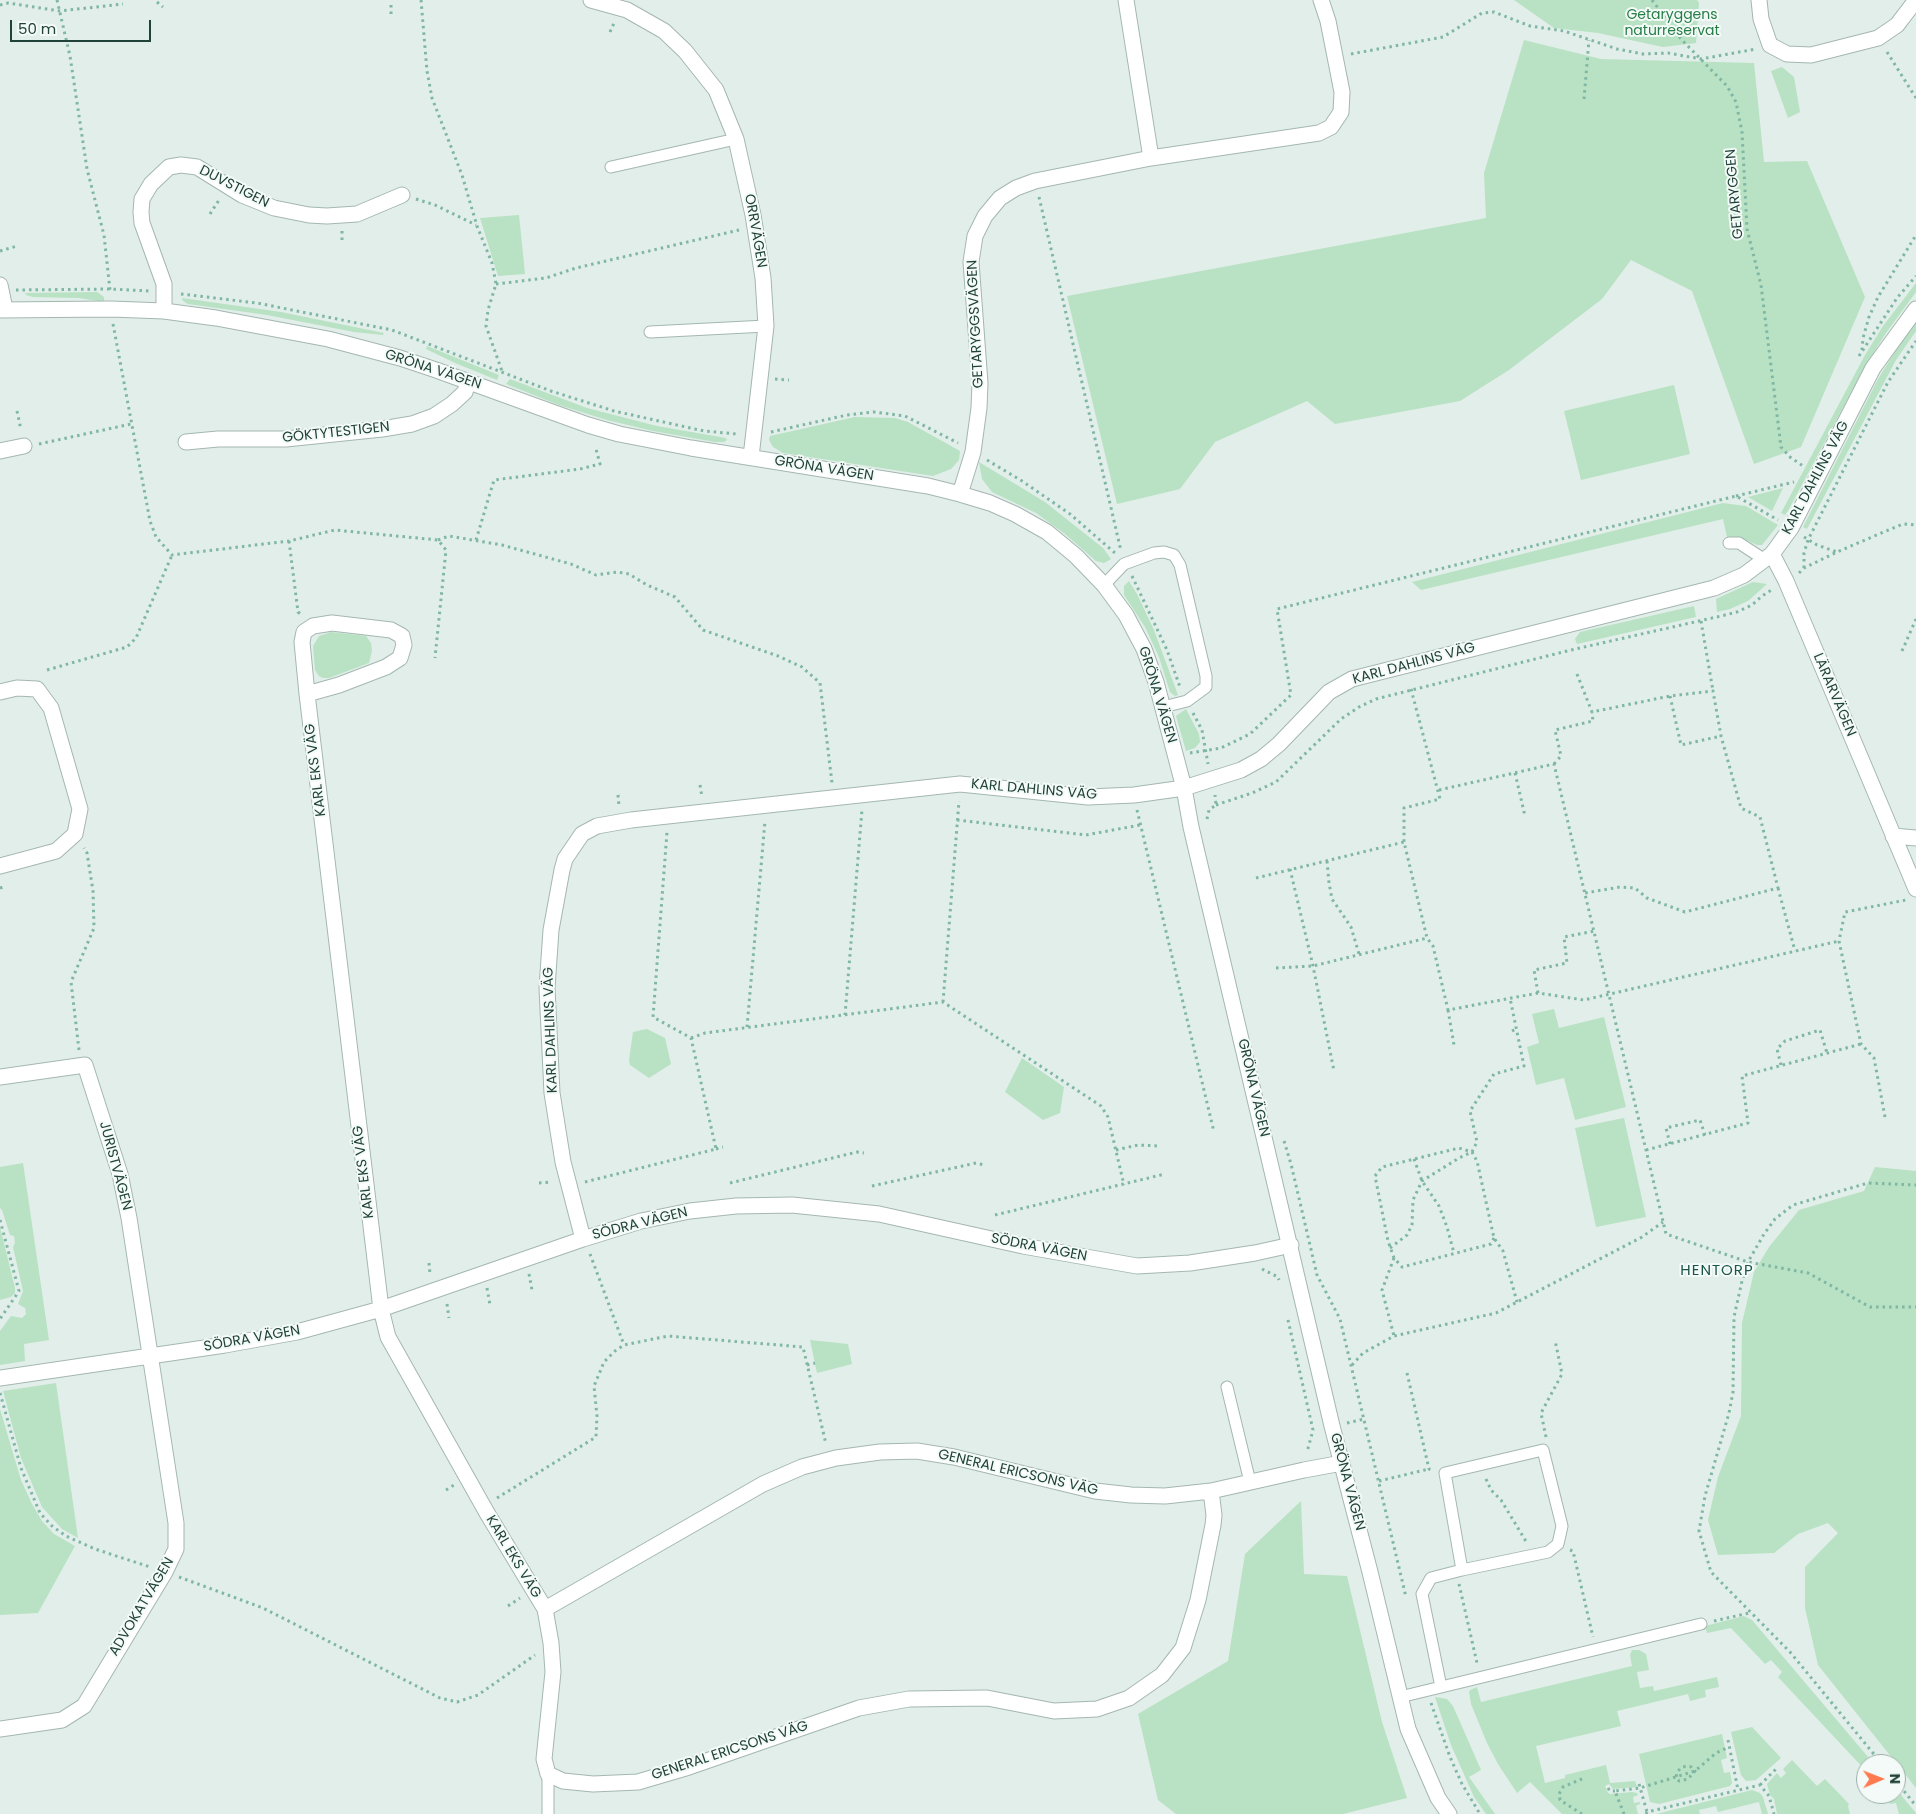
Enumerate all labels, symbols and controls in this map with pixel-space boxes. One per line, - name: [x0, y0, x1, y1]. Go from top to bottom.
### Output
- park label: Getaryggens naturreservat: [1624, 7, 1720, 40]
- scale bar: [12, 10, 154, 42]
- text: 50 m: [18, 18, 56, 39]
- street label: GETARYGGEN: [1723, 148, 1747, 240]
- street label: DUVSTIGEN: [196, 162, 272, 212]
- street label: ORRVÄGEN: [740, 193, 770, 269]
- street label: GETARYGGSVÄGEN: [964, 259, 988, 389]
- street label: GRÖNA VÄGEN: [383, 347, 483, 393]
- street label: KARL DAHLINS VÄG: [1779, 418, 1853, 538]
- street label: GÖKTYTESTIGEN: [281, 419, 391, 447]
- street label: GRÖNA VÄGEN: [773, 453, 875, 485]
- street label: KARL DAHLINS VÄG: [1351, 640, 1477, 688]
- street label: GRÖNA VÄGEN: [1134, 645, 1180, 745]
- street label: LÄRARVÄGEN: [1809, 651, 1859, 739]
- street label: KARL EKS VÄG: [302, 723, 330, 817]
- street label: KARL DAHLINS VÄG: [970, 776, 1098, 804]
- street label: KARL DAHLINS VÄG: [540, 967, 562, 1093]
- street label: GRÖNA VÄGEN: [1234, 1037, 1272, 1139]
- street label: JURISTVÄGEN: [95, 1120, 135, 1212]
- street label: KARL EKS VÄG: [350, 1125, 378, 1219]
- street label: SÖDRA VÄGEN: [591, 1204, 689, 1244]
- street label: SÖDRA VÄGEN: [989, 1230, 1089, 1266]
- district label: HENTORP: [1679, 1262, 1755, 1280]
- street label: SÖDRA VÄGEN: [202, 1322, 302, 1356]
- street label: GRÖNA VÄGEN: [1326, 1431, 1368, 1533]
- street label: GENERAL ERICSONS VÄG: [936, 1446, 1100, 1500]
- street label: KARL EKS VÄG: [482, 1513, 544, 1601]
- street label: ADVOKATVÄGEN: [106, 1555, 178, 1659]
- street label: GENERAL ERICSONS VÄG: [650, 1718, 810, 1784]
- north arrow: [1856, 1754, 1906, 1804]
- text: N: [1885, 1773, 1905, 1784]

